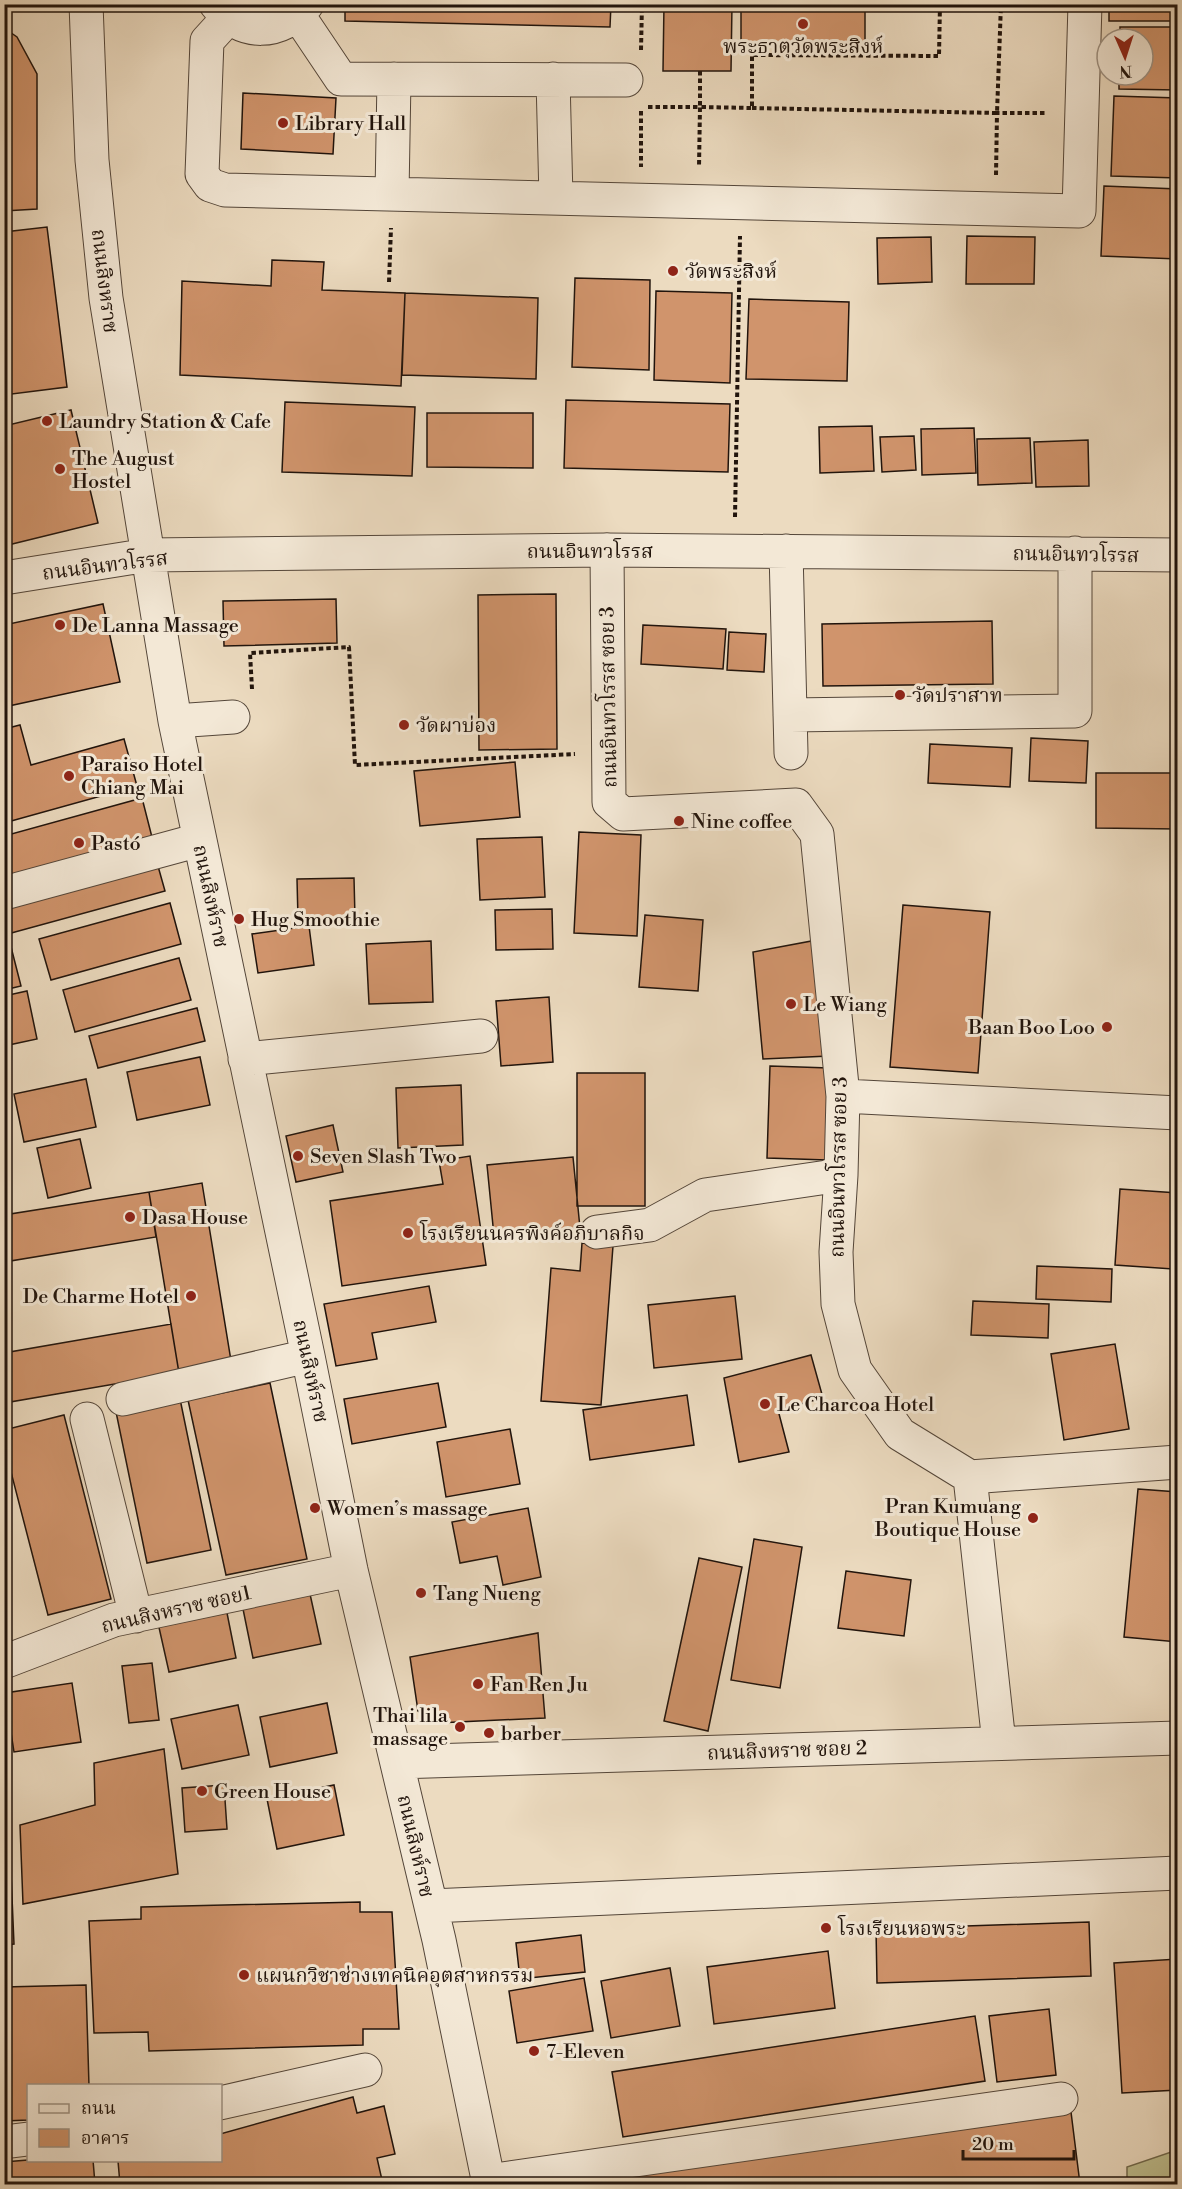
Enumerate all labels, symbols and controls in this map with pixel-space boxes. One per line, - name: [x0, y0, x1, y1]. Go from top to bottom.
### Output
- marker: พระธาตุวัดพระสิงห์: [796, 17, 810, 31]
- north arrow: [1095, 27, 1155, 87]
- place label: พระธาตุวัดพระสิงห์: [723, 35, 883, 60]
- text: N: [1119, 61, 1133, 81]
- place label: Library Hall: [295, 112, 406, 137]
- marker: Library Hall: [276, 116, 290, 130]
- street label: ถนนสิงหราช: [85, 228, 122, 335]
- place label: วัดพระสิงห์: [685, 260, 777, 285]
- marker: วัดพระสิงห์: [666, 264, 680, 278]
- place label: Laundry Station & Cafe: [59, 410, 271, 435]
- marker: Laundry Station & Cafe: [40, 414, 54, 428]
- place label: The August Hostel: [72, 447, 175, 495]
- marker: The August Hostel: [53, 462, 67, 476]
- street label: ถนนอินทวโรรส: [527, 537, 653, 565]
- street label: ถนนอินทวโรรส: [1012, 539, 1140, 569]
- street label: ถนนอินทวโรรส: [40, 543, 170, 587]
- street label: ถนนอินทวโรรส ซอย 3: [592, 606, 624, 788]
- place label: De Lanna Massage: [72, 614, 239, 639]
- marker: De Lanna Massage: [53, 618, 67, 632]
- place label: วัดปราสาท: [912, 684, 1003, 709]
- marker: วัดปราสาท: [893, 688, 907, 702]
- place label: วัดผาบ่อง: [416, 714, 496, 739]
- marker: วัดผาบ่อง: [397, 718, 411, 732]
- place label: Paraiso Hotel Chiang Mai: [81, 753, 203, 801]
- marker: Paraiso Hotel Chiang Mai: [62, 769, 76, 783]
- place label: Nine coffee: [691, 810, 792, 835]
- marker: Nine coffee: [672, 814, 686, 828]
- place label: Pastó: [91, 832, 141, 857]
- marker: Pastó: [72, 836, 86, 850]
- street label: ถนนสิงห์ราช: [186, 842, 233, 950]
- place label: Hug Smoothie: [251, 908, 380, 933]
- marker: Hug Smoothie: [232, 912, 246, 926]
- place label: Le Wiang: [803, 993, 888, 1018]
- marker: Le Wiang: [784, 997, 798, 1011]
- place label: Baan Boo Loo: [967, 1016, 1095, 1041]
- marker: Baan Boo Loo: [1100, 1020, 1114, 1034]
- street label: ถนนอินทวโรรส ซอย 3: [822, 1076, 854, 1258]
- place label: Seven Slash Two: [310, 1145, 457, 1170]
- marker: Seven Slash Two: [291, 1149, 305, 1163]
- place label: Dasa House: [142, 1206, 248, 1231]
- marker: Dasa House: [123, 1210, 137, 1224]
- place label: โรงเรียนนครพิงค์อภิบาลกิจ: [419, 1219, 645, 1247]
- marker: โรงเรียนนครพิงค์อภิบาลกิจ: [401, 1226, 415, 1240]
- place label: De Charme Hotel: [23, 1285, 179, 1310]
- marker: De Charme Hotel: [184, 1289, 198, 1303]
- street label: ถนนสิงห์ราช: [286, 1317, 333, 1425]
- place label: Le Charcoa Hotel: [777, 1393, 934, 1418]
- marker: Le Charcoa Hotel: [758, 1397, 772, 1411]
- place label: Pran Kumuang Boutique House: [874, 1495, 1022, 1543]
- place label: Women’s massage: [326, 1497, 488, 1522]
- marker: Women’s massage: [308, 1501, 322, 1515]
- marker: Pran Kumuang Boutique House: [1026, 1511, 1040, 1525]
- street label: ถนนสิงหราช ซอย1: [99, 1581, 254, 1640]
- place label: Tang Nueng: [433, 1582, 541, 1607]
- marker: Tang Nueng: [414, 1586, 428, 1600]
- place label: Fan Ren Ju: [490, 1673, 588, 1698]
- marker: Fan Ren Ju: [471, 1677, 485, 1691]
- place label: Thai lila massage: [373, 1704, 449, 1752]
- marker: Thai lila massage: [453, 1720, 467, 1734]
- place label: barber: [501, 1722, 562, 1747]
- marker: barber: [482, 1726, 496, 1740]
- street label: ถนนสิงหราช ซอย 2: [707, 1736, 868, 1767]
- place label: Green House: [214, 1780, 331, 1805]
- marker: Green House: [195, 1784, 209, 1798]
- street label: ถนนสิงห์ราช: [391, 1792, 439, 1900]
- place label: โรงเรียนหอพระ: [837, 1914, 966, 1942]
- marker: โรงเรียนหอพระ: [819, 1921, 833, 1935]
- place label: แผนกวิชาช่างเทคนิคอุตสาหกรรม: [256, 1964, 533, 1989]
- marker: แผนกวิชาช่างเทคนิคอุตสาหกรรม: [237, 1968, 251, 1982]
- place label: 7-Eleven: [546, 2040, 625, 2065]
- marker: 7-Eleven: [527, 2044, 541, 2058]
- legend: [27, 2084, 222, 2162]
- text: ถนน: [81, 2097, 116, 2120]
- scale bar: [963, 2123, 1074, 2161]
- text: อาคาร: [81, 2127, 130, 2150]
- text: 20 m: [972, 2133, 1014, 2156]

